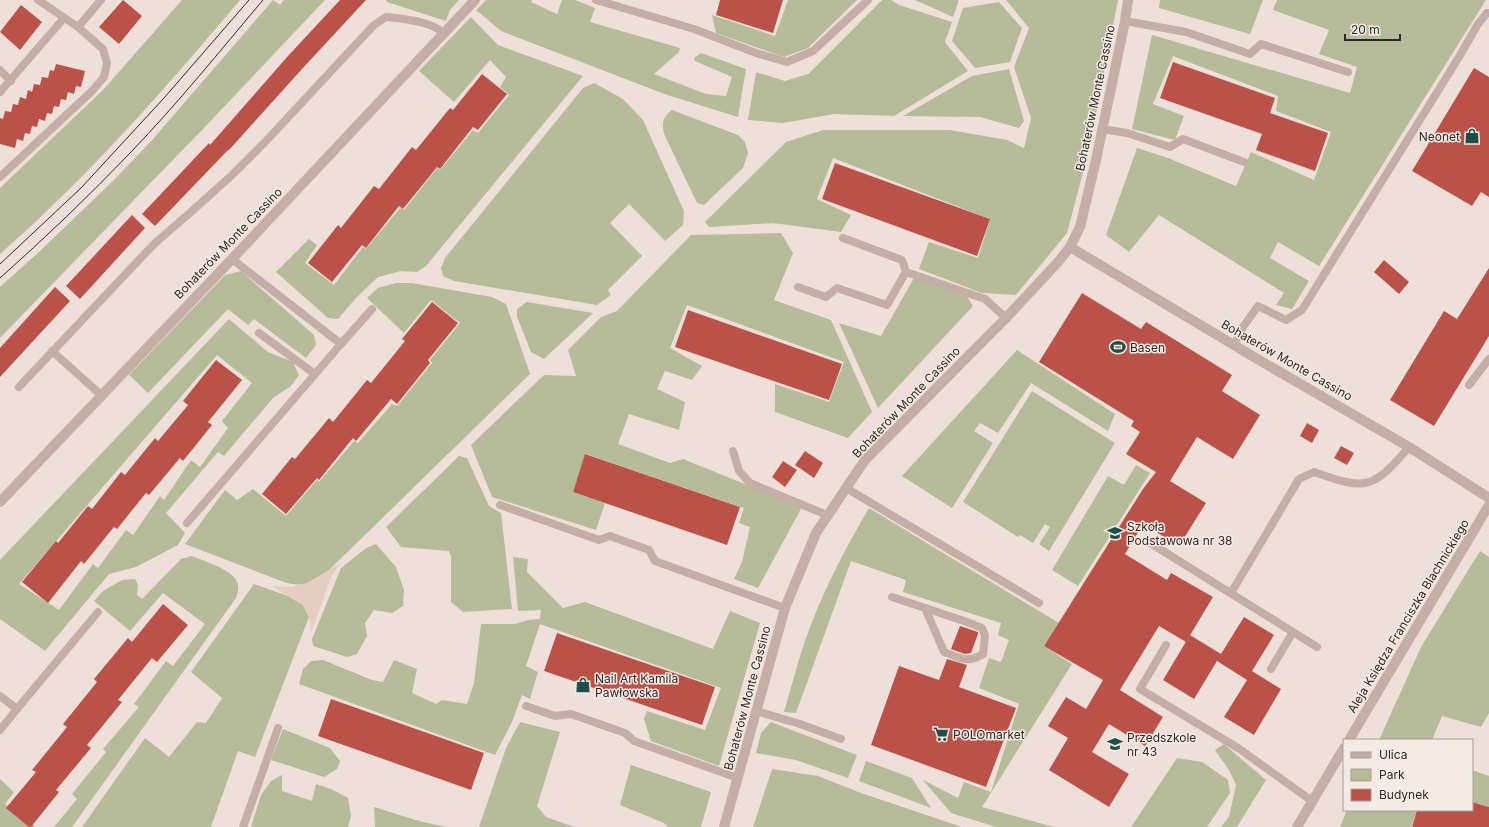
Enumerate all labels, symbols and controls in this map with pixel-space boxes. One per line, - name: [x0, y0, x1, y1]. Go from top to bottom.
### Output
- scale bar: [1345, 16, 1400, 42]
- text: 20 m: [1351, 22, 1380, 37]
- street label: Bohaterów Monte Cassino: [1072, 24, 1118, 172]
- shop icon: Neonet: [1463, 127, 1481, 145]
- place label: Neonet: [1419, 129, 1460, 144]
- street label: Bohaterów Monte Cassino: [171, 184, 285, 302]
- street label: Bohaterów Monte Cassino: [1219, 316, 1355, 404]
- sports icon: Basen: [1109, 338, 1127, 356]
- place label: Basen: [1130, 340, 1165, 355]
- street label: Bohaterów Monte Cassino: [849, 343, 963, 461]
- street label: Aleja Księdza Franciszka Blachnickiego: [1344, 516, 1472, 716]
- place label: Szkoła Podstawowa nr 38: [1127, 519, 1233, 548]
- school or university icon: Szkoła Podstawowa nr 38: [1106, 524, 1124, 542]
- street label: Bohaterów Monte Cassino: [720, 624, 774, 772]
- place label: Nail Art Kamila Pawłowska: [595, 671, 678, 700]
- shop icon: Nail Art Kamila Pawłowska: [574, 676, 592, 694]
- supermarket icon: POLOmarket: [932, 725, 950, 743]
- place label: POLOmarket: [953, 727, 1025, 742]
- place label: Przedszkole nr 43: [1127, 730, 1196, 759]
- school or university icon: Przedszkole nr 43: [1106, 735, 1124, 753]
- legend: [1343, 739, 1473, 811]
- text: Ulica: [1379, 747, 1407, 762]
- text: Park: [1379, 767, 1405, 782]
- text: Budynek: [1379, 787, 1429, 802]

